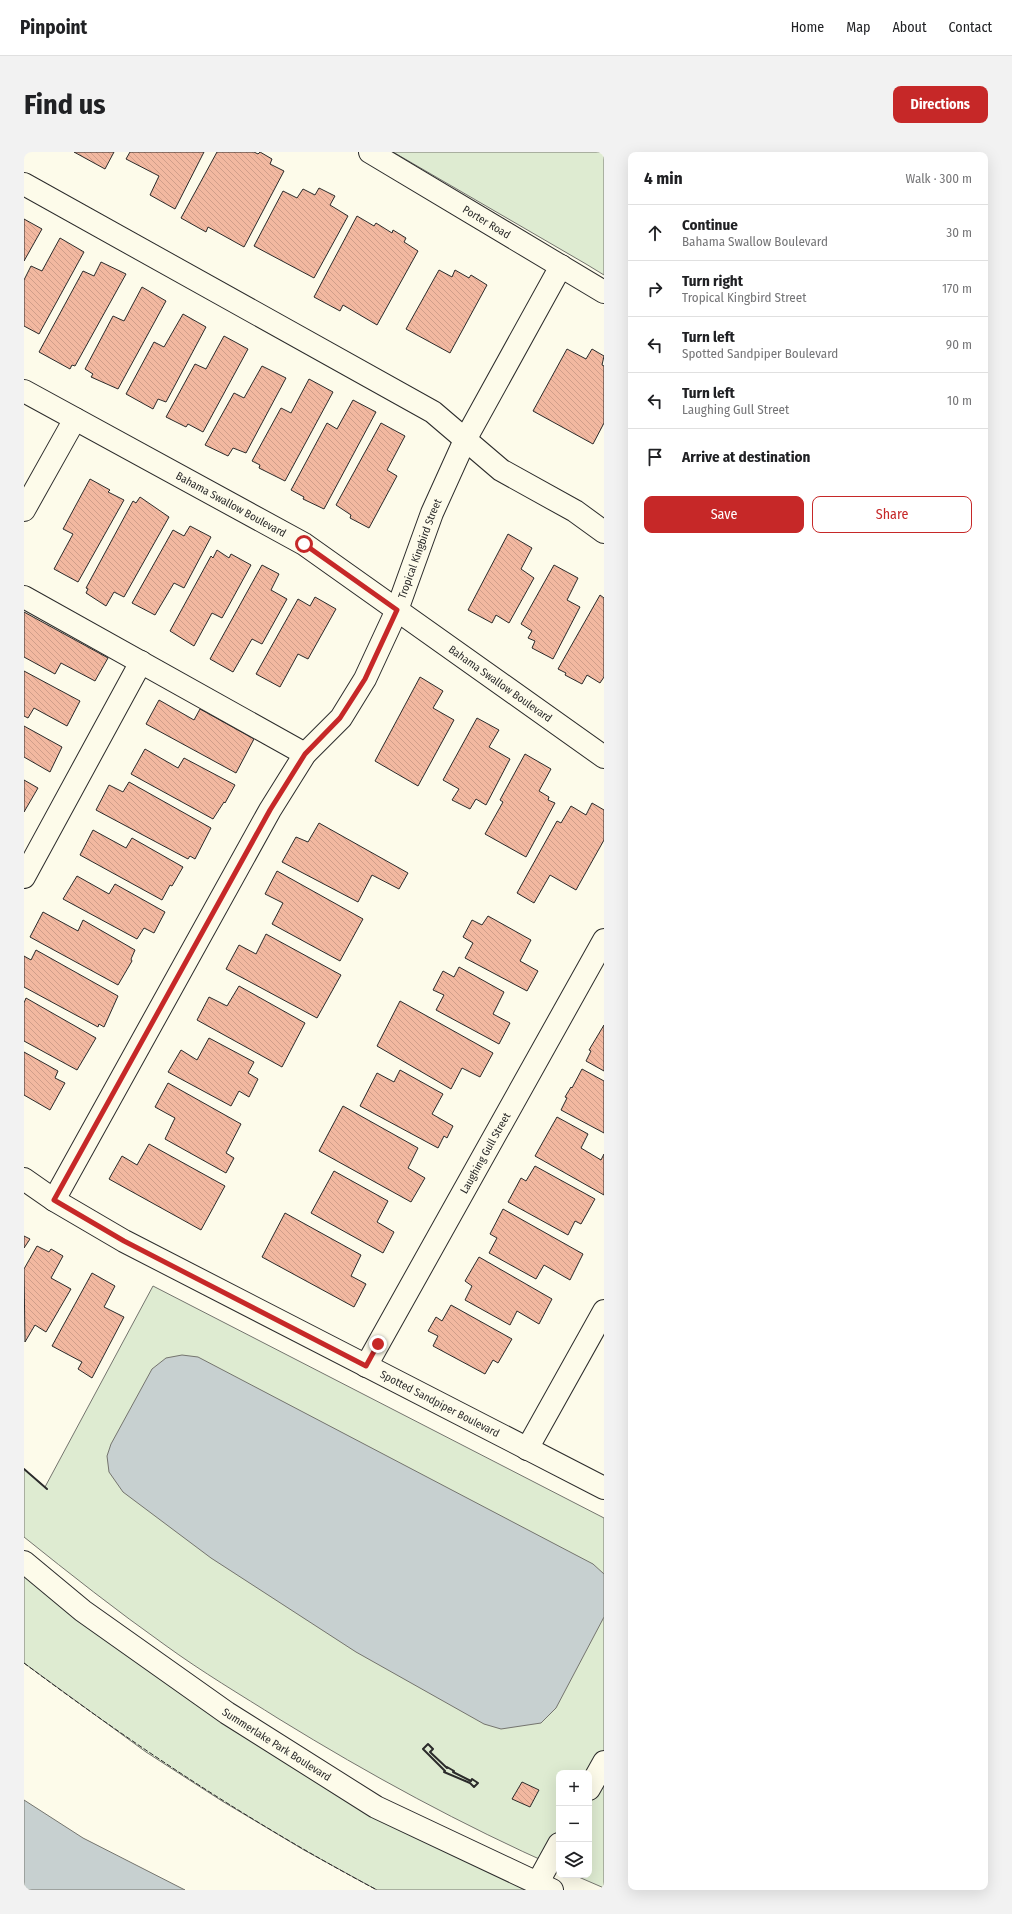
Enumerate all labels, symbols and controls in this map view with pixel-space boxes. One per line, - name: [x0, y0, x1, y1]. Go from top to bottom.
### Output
- text: Pinpoint: [20, 16, 87, 39]
- text: Home: [791, 19, 824, 36]
- text: Map: [846, 19, 870, 36]
- text: About: [892, 19, 927, 36]
- text: Contact: [949, 19, 992, 36]
- button: Directions: [893, 86, 988, 123]
- text: Find us: [24, 88, 106, 121]
- text: 4 min: [644, 168, 683, 189]
- text: Walk · 300 m: [906, 171, 972, 186]
- street label: Porter Road: [460, 203, 513, 241]
- text: Continue: [682, 216, 738, 234]
- icon: ahead: [644, 222, 666, 244]
- text: 30 m: [946, 225, 972, 240]
- text: Bahama Swallow Boulevard: [682, 234, 828, 249]
- text: Turn right: [682, 272, 743, 290]
- icon: right: [644, 278, 666, 300]
- text: 170 m: [942, 281, 972, 296]
- text: Tropical Kingbird Street: [682, 290, 806, 305]
- text: Turn left: [682, 328, 735, 346]
- icon: left: [644, 334, 666, 356]
- text: 90 m: [946, 337, 972, 352]
- text: Spotted Sandpiper Boulevard: [682, 346, 838, 361]
- text: Turn left: [682, 384, 735, 402]
- icon: left: [644, 390, 666, 412]
- text: 10 m: [947, 393, 972, 408]
- text: Laughing Gull Street: [682, 402, 789, 417]
- icon: arrive: [644, 446, 666, 468]
- text: Arrive at destination: [682, 448, 810, 466]
- street label: Bahama Swallow Boulevard: [173, 469, 288, 540]
- button: Save: [644, 496, 804, 533]
- button: Share: [812, 496, 972, 533]
- street label: Tropical Kingbird Street: [396, 497, 445, 600]
- route start: [295, 535, 313, 553]
- street label: Bahama Swallow Boulevard: [446, 643, 554, 725]
- street label: Laughing Gull Street: [458, 1110, 513, 1196]
- route end: [369, 1335, 387, 1353]
- street label: Spotted Sandpiper Boulevard: [378, 1368, 502, 1440]
- street label: Summerlake Park Boulevard: [219, 1706, 333, 1784]
- map controls: [556, 1770, 592, 1878]
- button: +: [556, 1770, 592, 1806]
- button: −: [556, 1806, 592, 1842]
- button: layers: [556, 1842, 592, 1878]

